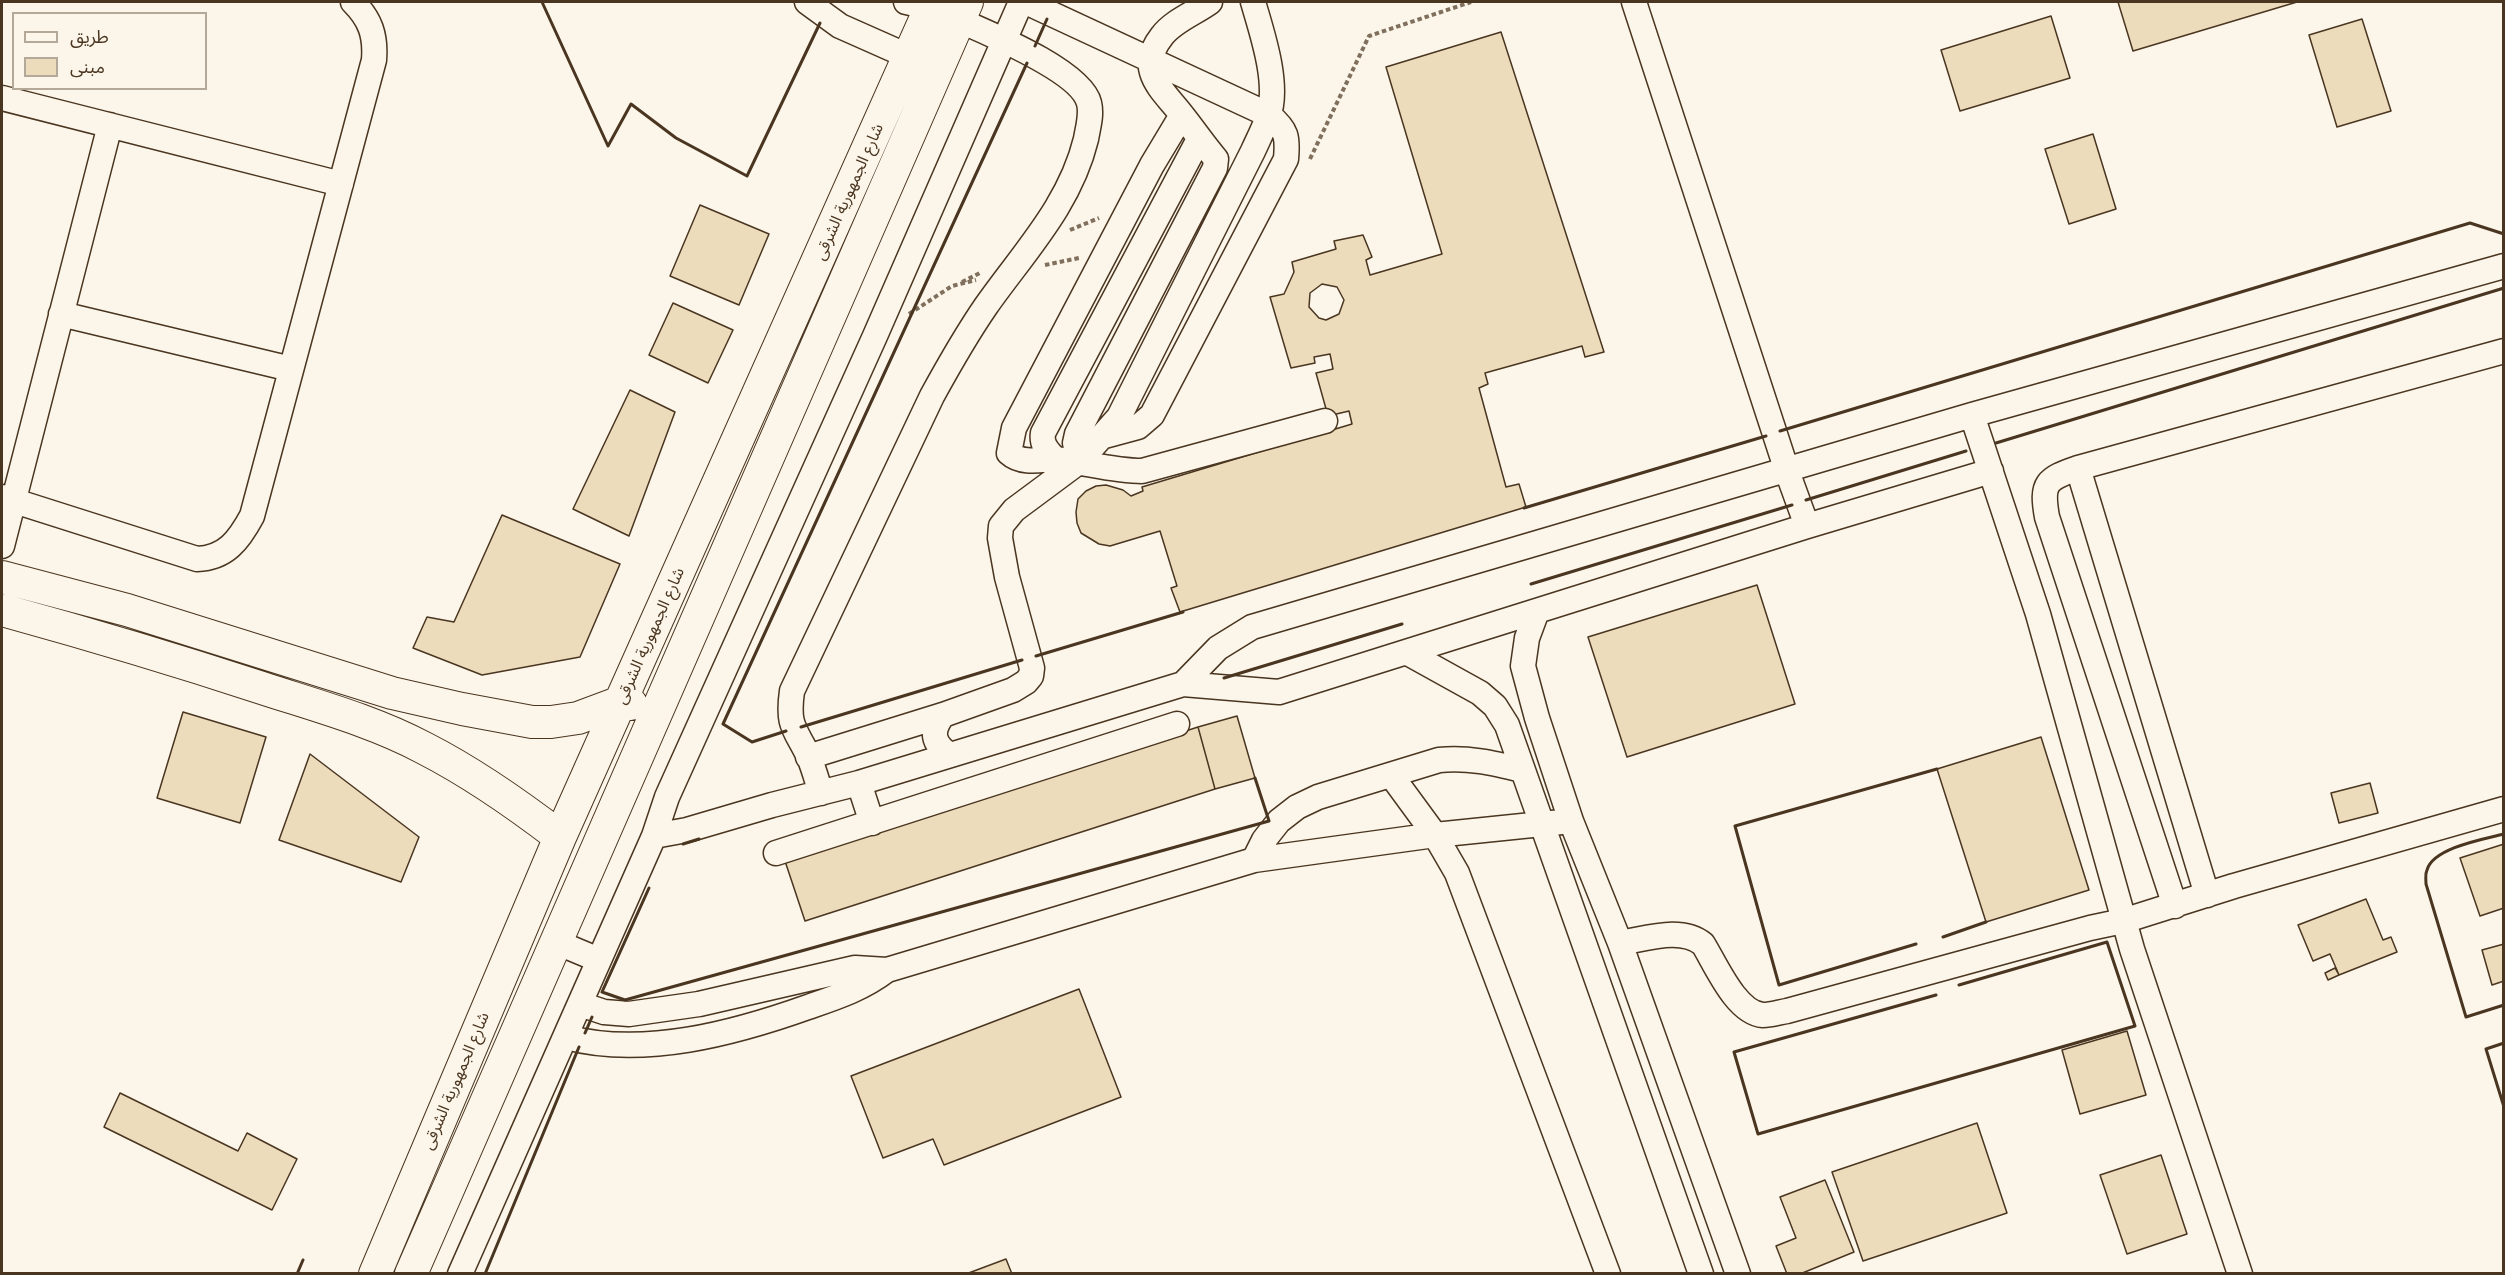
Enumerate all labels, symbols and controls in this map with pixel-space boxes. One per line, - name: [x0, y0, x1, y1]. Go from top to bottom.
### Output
- legend: [12, 12, 207, 90]
- text: طريق: [70, 26, 109, 47]
- text: مبنى: [70, 56, 105, 77]
- street label: شارع الجمهورية الشرقى: [810, 121, 888, 263]
- street label: شارع الجمهورية الشرقى: [611, 565, 689, 707]
- street label: شارع الجمهورية الشرقى: [418, 1009, 494, 1153]

